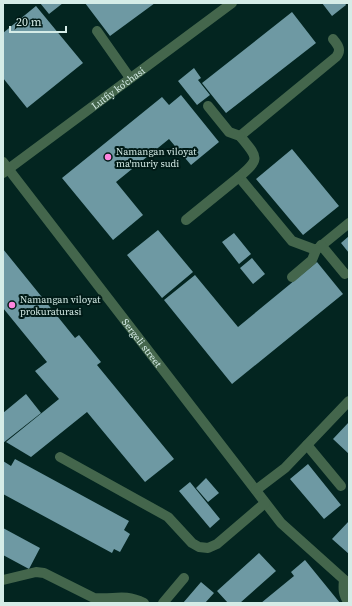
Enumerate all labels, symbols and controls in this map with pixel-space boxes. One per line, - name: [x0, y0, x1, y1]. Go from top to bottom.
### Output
- scale bar: [10, 8, 66, 34]
- text: 20 m: [16, 14, 42, 30]
- street label: Lutfiy ko'chasi: [89, 64, 147, 112]
- place label: Namangan viloyat ma'muriy sudi: [116, 145, 197, 170]
- marker: Namangan viloyat ma'muriy sudi: [103, 152, 113, 162]
- place label: Namangan viloyat prokuraturasi: [20, 293, 101, 318]
- marker: Namangan viloyat prokuraturasi: [7, 300, 17, 310]
- street label: Sergeli street: [119, 316, 165, 370]

